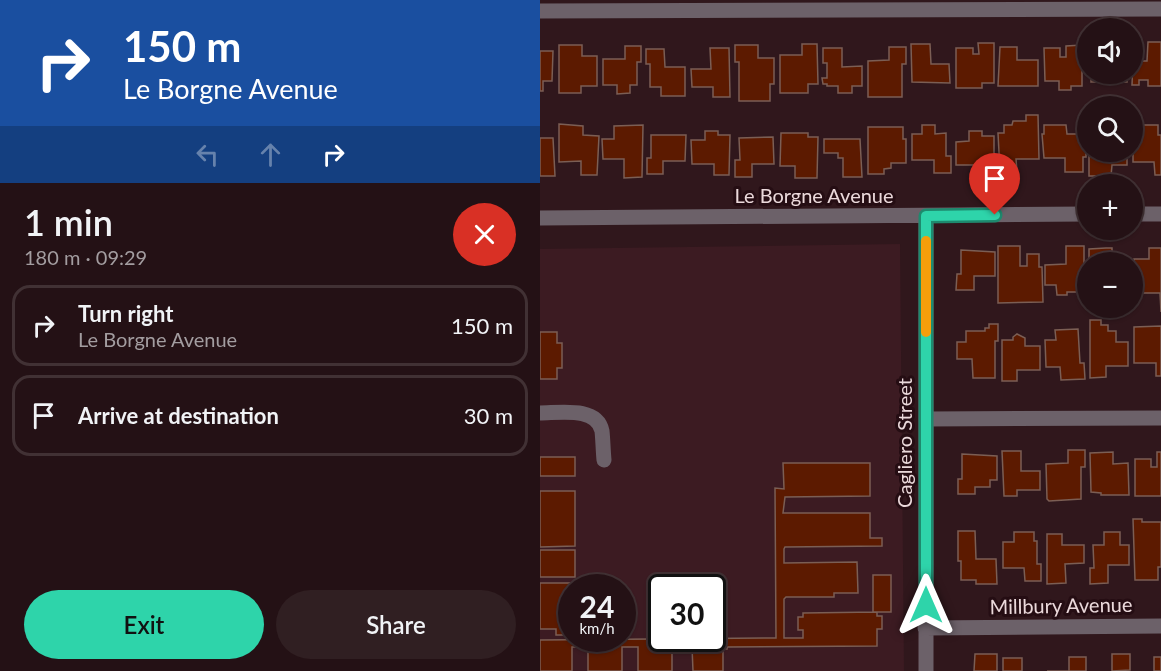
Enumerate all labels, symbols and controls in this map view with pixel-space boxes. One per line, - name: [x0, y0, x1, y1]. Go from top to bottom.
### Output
- map controls: [1077, 18, 1143, 318]
- button: sound: [1077, 18, 1143, 84]
- text: 150 m: [123, 21, 241, 71]
- icon: right: [24, 24, 102, 102]
- text: Le Borgne Avenue: [123, 72, 338, 105]
- button: search: [1077, 96, 1143, 162]
- icon: left: [191, 138, 224, 171]
- icon: ahead: [254, 138, 287, 171]
- icon: right: [317, 138, 350, 171]
- pin: [969, 153, 1020, 215]
- icon: arrive: [978, 162, 1011, 195]
- button: +: [1077, 174, 1143, 240]
- street label: Le Borgne Avenue: [734, 183, 894, 207]
- text: 1 min: [24, 200, 113, 244]
- button: close: [453, 203, 516, 266]
- text: 180 m · 09:29: [24, 245, 147, 269]
- button: −: [1077, 252, 1143, 318]
- text: Turn right: [78, 300, 173, 327]
- icon: right: [27, 309, 60, 342]
- text: 150 m: [451, 312, 513, 339]
- text: Le Borgne Avenue: [78, 327, 237, 351]
- street label: Cagliero Street: [892, 378, 916, 508]
- icon: arrive: [27, 399, 60, 432]
- text: Arrive at destination: [78, 402, 279, 429]
- text: 30 m: [464, 402, 513, 429]
- position arrow: [894, 573, 958, 637]
- speed limit sign: 30: [648, 574, 726, 652]
- text: 24: [580, 588, 614, 624]
- button: Exit: [24, 590, 264, 659]
- button: Share: [276, 590, 516, 659]
- street label: Millbury Avenue: [989, 592, 1133, 618]
- text: km/h: [579, 619, 615, 637]

